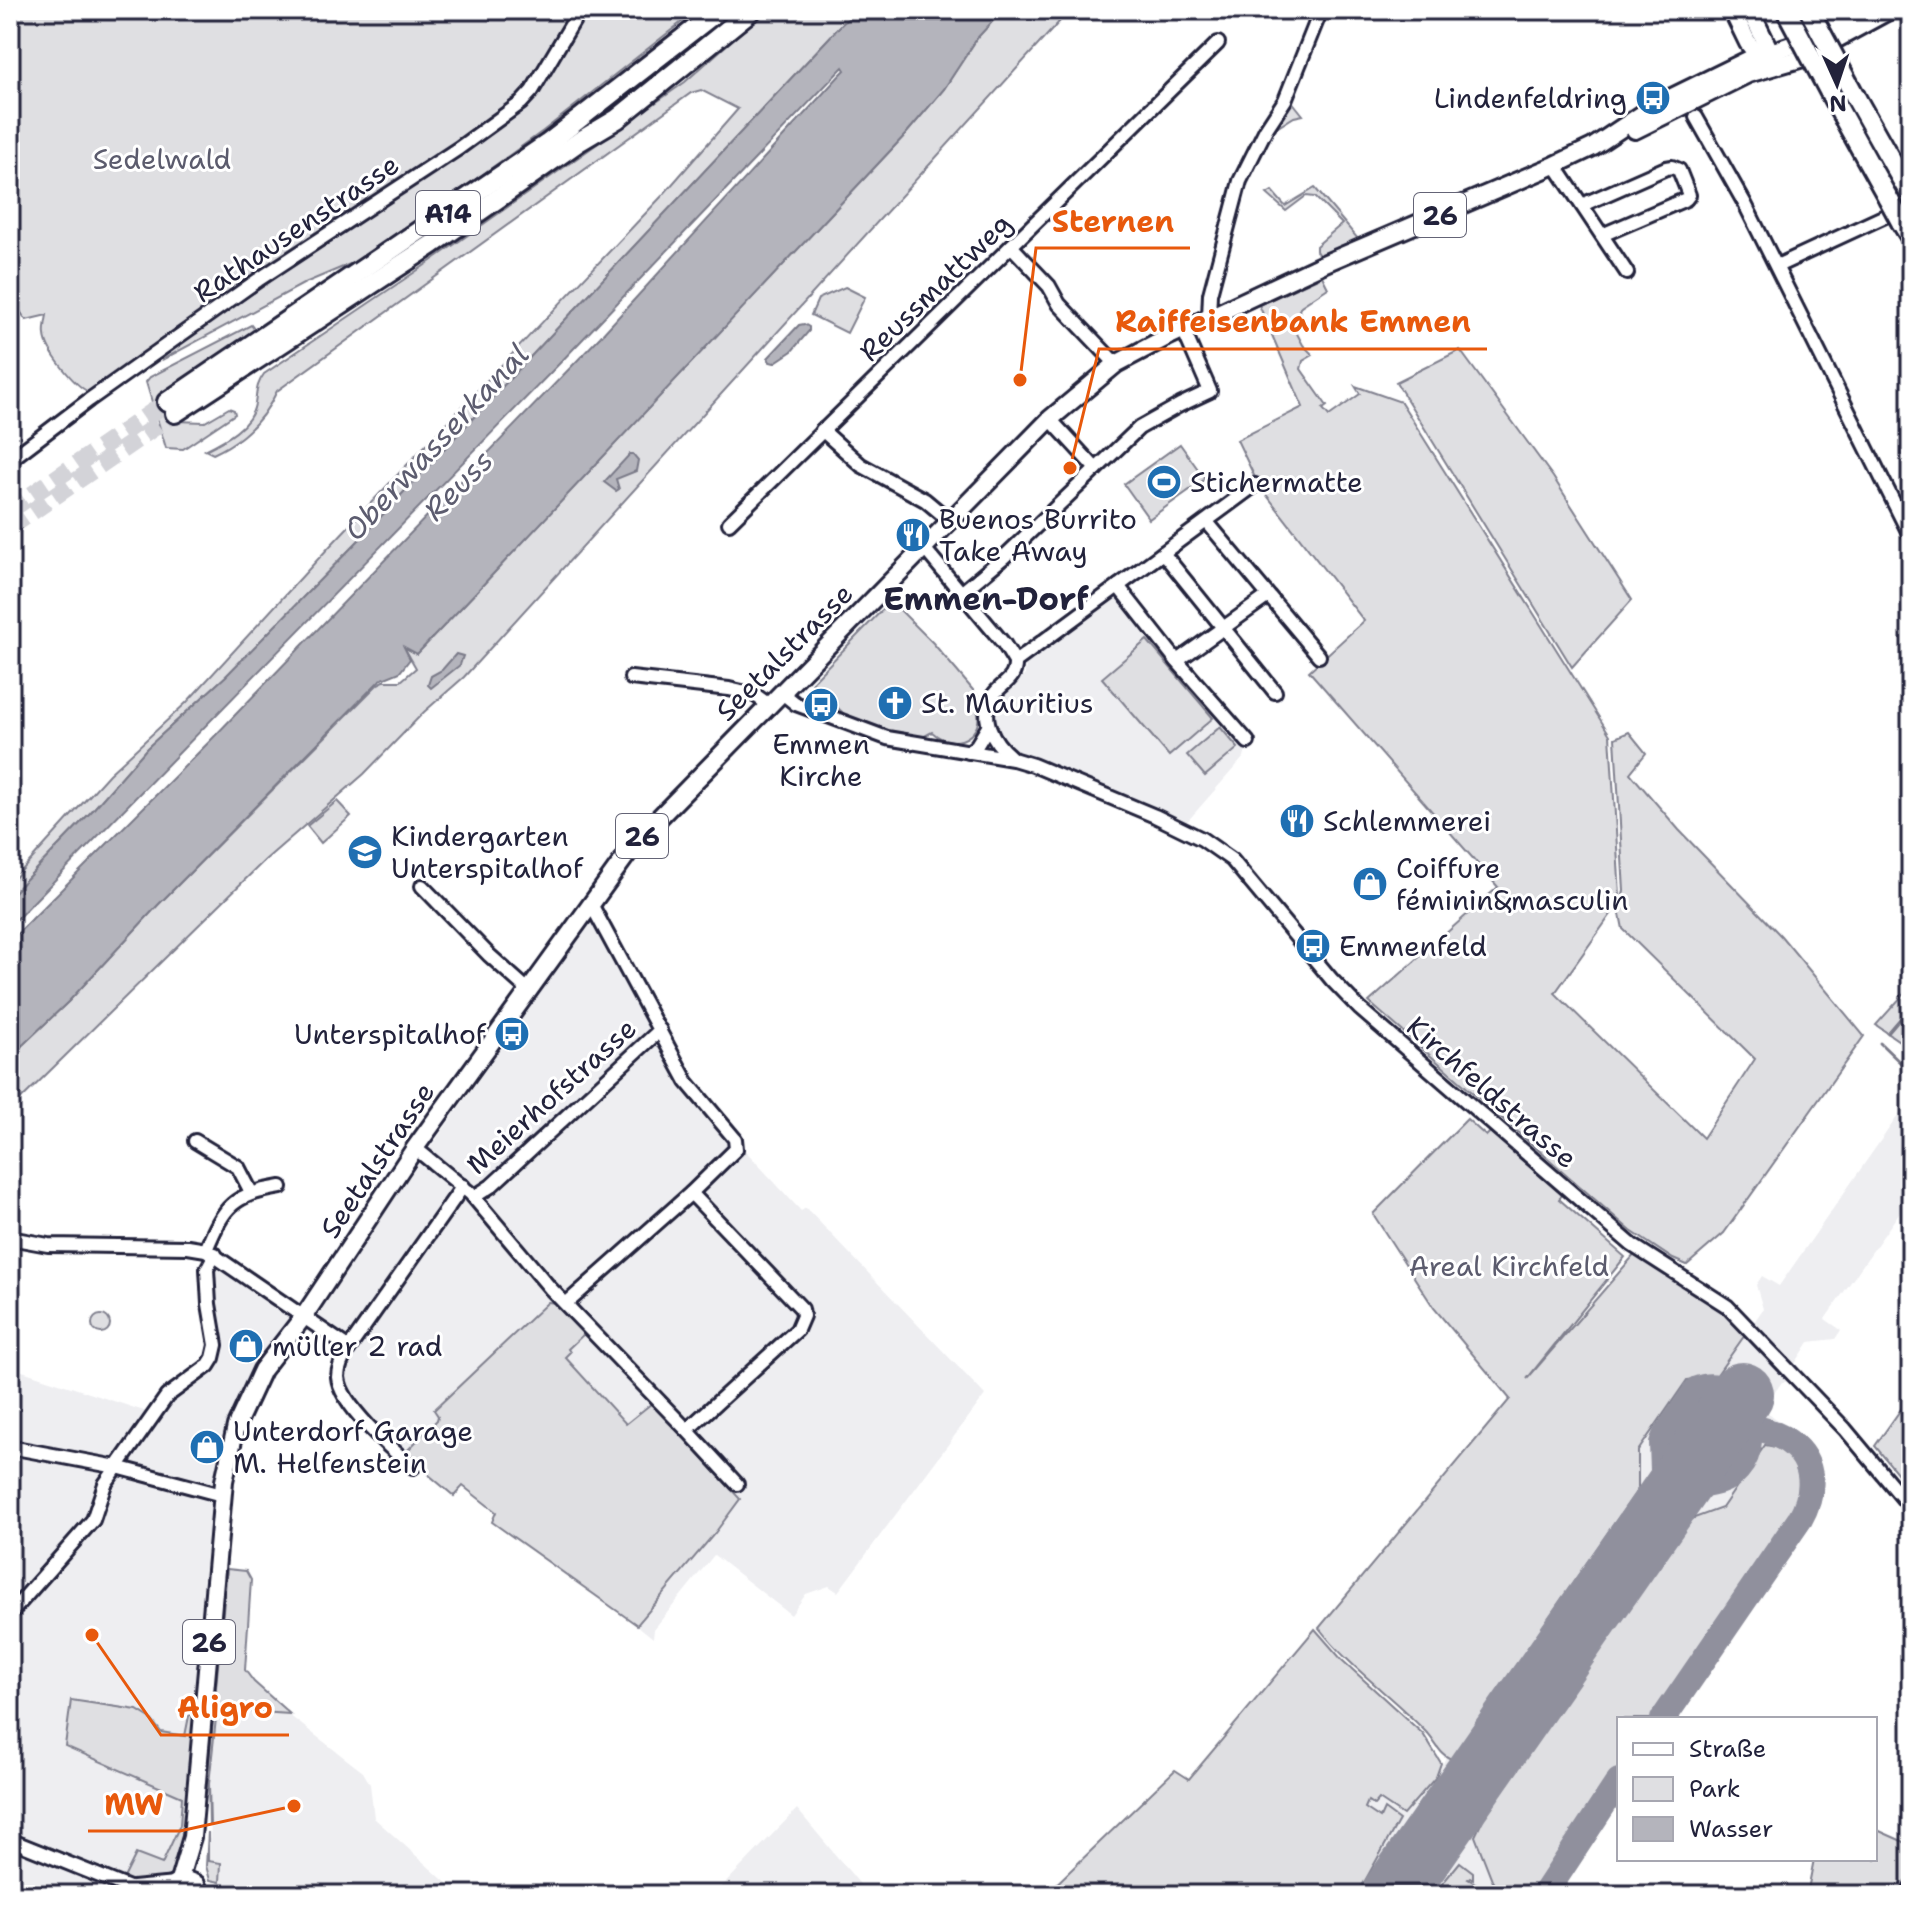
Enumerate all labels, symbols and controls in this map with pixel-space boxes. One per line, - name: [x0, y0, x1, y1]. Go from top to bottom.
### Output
- north arrow: [1797, 44, 1877, 124]
- place label: Lindenfeldring: [1434, 79, 1627, 117]
- bus stop icon: Lindenfeldring: [1634, 79, 1672, 117]
- text: N: [1829, 89, 1847, 118]
- park label: Sedelwald: [93, 140, 231, 178]
- street label: Rathausenstrasse: [186, 145, 406, 311]
- road number: A14: [416, 191, 480, 235]
- road number: 26: [1414, 193, 1466, 237]
- callout: Sternen: [1036, 194, 1190, 248]
- text: Sternen: [1052, 201, 1174, 242]
- street label: Reussmattweg: [851, 204, 1019, 370]
- callout: Raiffeisenbank Emmen: [1099, 295, 1487, 349]
- text: Raiffeisenbank Emmen: [1115, 301, 1471, 342]
- water label: Oberwasserkanal: [334, 335, 538, 549]
- water label: Reuss: [414, 441, 502, 529]
- sports icon: Stichermatte: [1145, 463, 1183, 501]
- place label: Stichermatte: [1190, 463, 1363, 501]
- place label: Buenos Burrito Take Away: [939, 500, 1137, 570]
- restaurant icon: Buenos Burrito Take Away: [894, 516, 932, 554]
- street label: Seetalstrasse: [707, 575, 861, 729]
- district label: Emmen-Dorf: [883, 577, 1089, 620]
- church icon: St. Mauritius: [876, 684, 914, 722]
- place label: St. Mauritius: [921, 684, 1094, 722]
- bus stop icon: Emmen Kirche: [802, 686, 840, 724]
- place label: Emmen Kirche: [772, 725, 870, 795]
- restaurant icon: Schlemmerei: [1278, 802, 1316, 840]
- place label: Schlemmerei: [1323, 802, 1491, 840]
- road number: 26: [616, 814, 668, 858]
- place label: Kindergarten Unterspitalhof: [391, 817, 584, 887]
- school or university icon: Kindergarten Unterspitalhof: [346, 833, 384, 871]
- place label: Coiffure féminin&masculin: [1396, 849, 1628, 919]
- shop icon: Coiffure féminin&masculin: [1351, 865, 1389, 903]
- bus stop icon: Emmenfeld: [1294, 927, 1332, 965]
- place label: Emmenfeld: [1339, 927, 1487, 965]
- street label: Kirchfeldstrasse: [1399, 1007, 1585, 1177]
- street label: Meierhofstrasse: [458, 1009, 644, 1183]
- place label: Unterspitalhof: [294, 1015, 487, 1053]
- bus stop icon: Unterspitalhof: [493, 1015, 531, 1053]
- street label: Seetalstrasse: [311, 1075, 443, 1245]
- park label: Areal Kirchfeld: [1409, 1247, 1609, 1285]
- shop icon: müller 2 rad: [227, 1327, 265, 1365]
- place label: müller 2 rad: [272, 1327, 443, 1365]
- place label: Unterdorf Garage M. Helfenstein: [233, 1412, 473, 1482]
- shop icon: Unterdorf Garage M. Helfenstein: [188, 1428, 226, 1466]
- road number: 26: [183, 1620, 235, 1664]
- callout: Aligro: [161, 1681, 289, 1735]
- text: Aligro: [177, 1687, 273, 1728]
- legend: [1617, 1717, 1877, 1861]
- text: Straße: [1689, 1733, 1766, 1765]
- text: Park: [1689, 1773, 1741, 1805]
- callout: MW: [88, 1777, 180, 1831]
- text: MW: [104, 1784, 164, 1825]
- text: Wasser: [1689, 1813, 1773, 1845]

